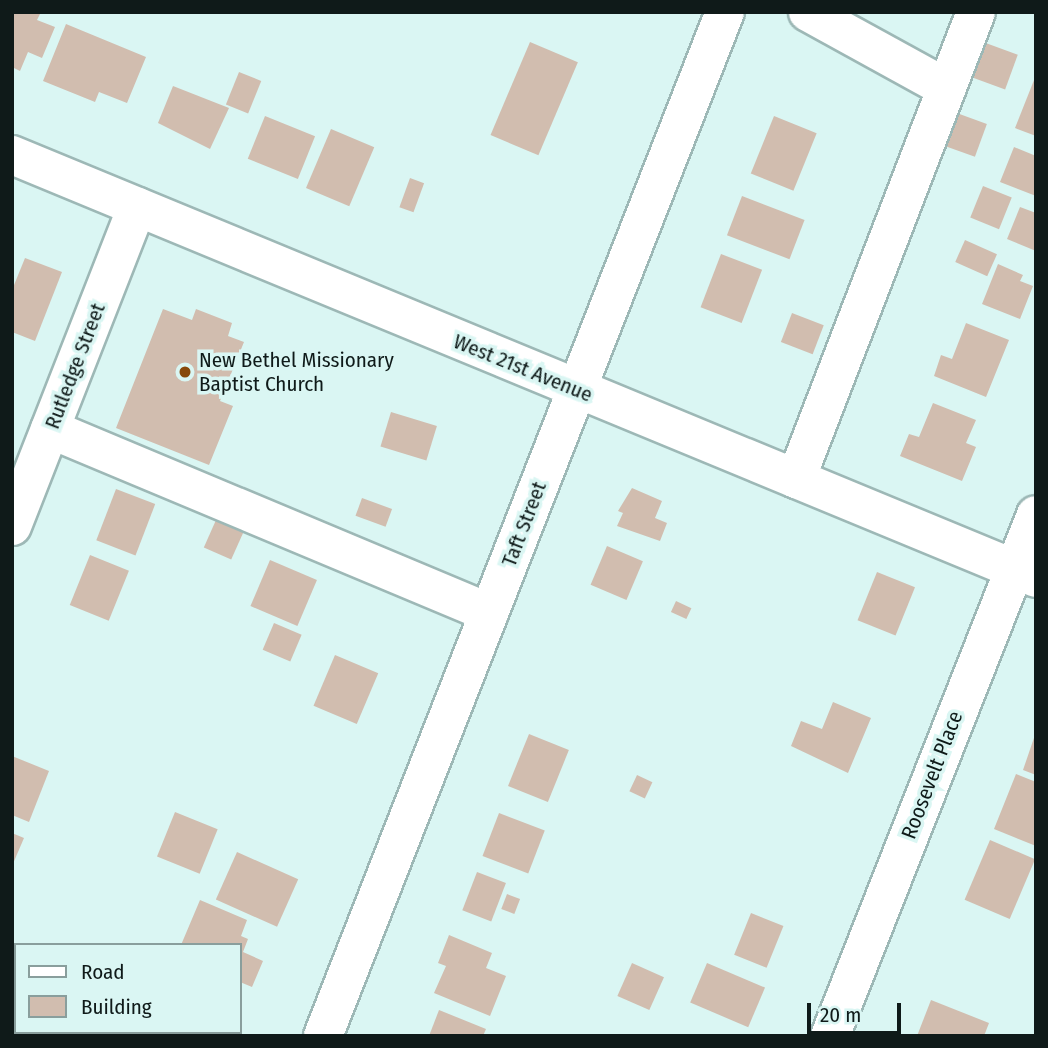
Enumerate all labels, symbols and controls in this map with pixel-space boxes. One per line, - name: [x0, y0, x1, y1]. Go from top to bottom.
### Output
- street label: Rutledge Street: [39, 300, 111, 432]
- street label: West 21st Avenue: [450, 329, 596, 407]
- place label: New Bethel Missionary Baptist Church: [199, 347, 394, 397]
- marker: New Bethel Missionary Baptist Church: [177, 364, 193, 380]
- street label: Taft Street: [496, 478, 552, 570]
- street label: Roosevelt Place: [896, 708, 968, 842]
- legend: [14, 943, 242, 1034]
- text: Road: [81, 959, 125, 985]
- scale bar: [810, 988, 904, 1032]
- text: Building: [81, 994, 152, 1020]
- text: 20 m: [820, 1002, 861, 1028]

